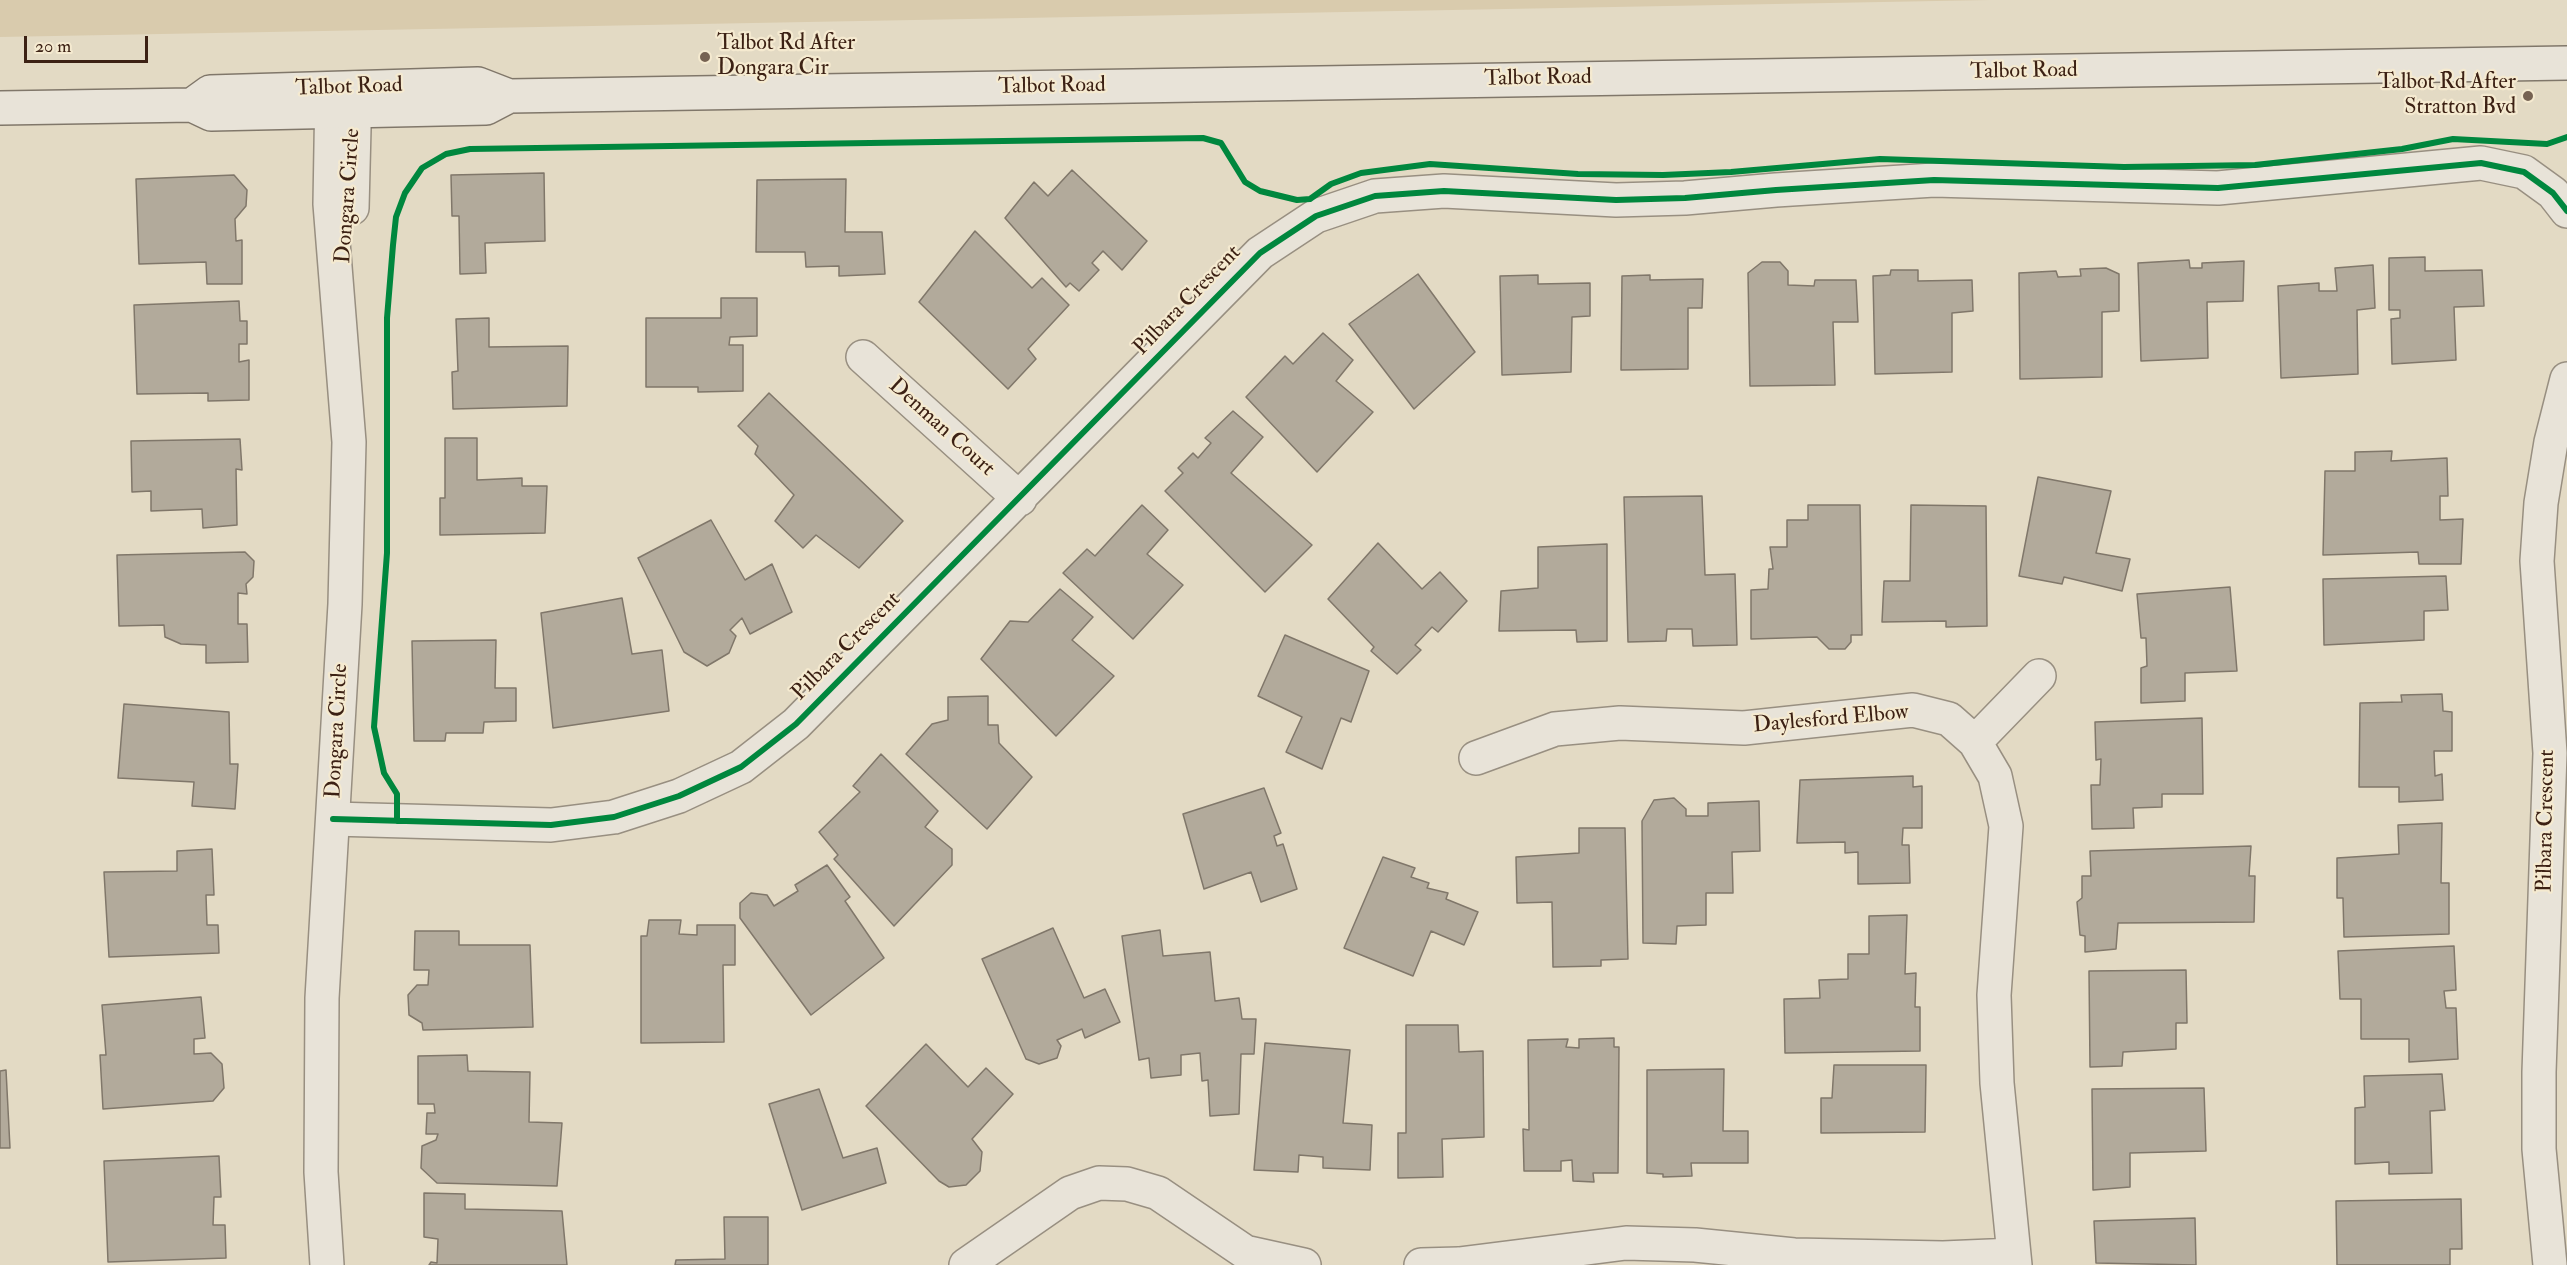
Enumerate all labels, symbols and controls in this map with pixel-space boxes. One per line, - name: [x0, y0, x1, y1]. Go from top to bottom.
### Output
- scale bar: [27, 24, 152, 62]
- place label: Talbot Rd After Dongara Cir: [717, 31, 855, 82]
- text: 20 m: [35, 35, 71, 58]
- marker: Talbot Rd After Dongara Cir: [698, 50, 712, 64]
- street label: Talbot Road: [1970, 58, 2078, 86]
- street label: Talbot Road: [1484, 65, 1592, 93]
- place label: Talbot Rd After Stratton Bvd: [2378, 70, 2516, 122]
- street label: Talbot Road: [295, 73, 403, 103]
- street label: Talbot Road: [998, 73, 1106, 101]
- marker: Talbot Rd After Stratton Bvd: [2521, 89, 2535, 103]
- street label: Dongara Circle: [331, 128, 367, 264]
- street label: Pilbara Crescent: [1129, 240, 1247, 362]
- street label: Denman Court: [882, 373, 1000, 483]
- street label: Pilbara Crescent: [787, 587, 907, 707]
- street label: Dongara Circle: [321, 663, 355, 799]
- street label: Daylesford Elbow: [1752, 700, 1910, 740]
- street label: Pilbara Crescent: [2533, 749, 2561, 893]

